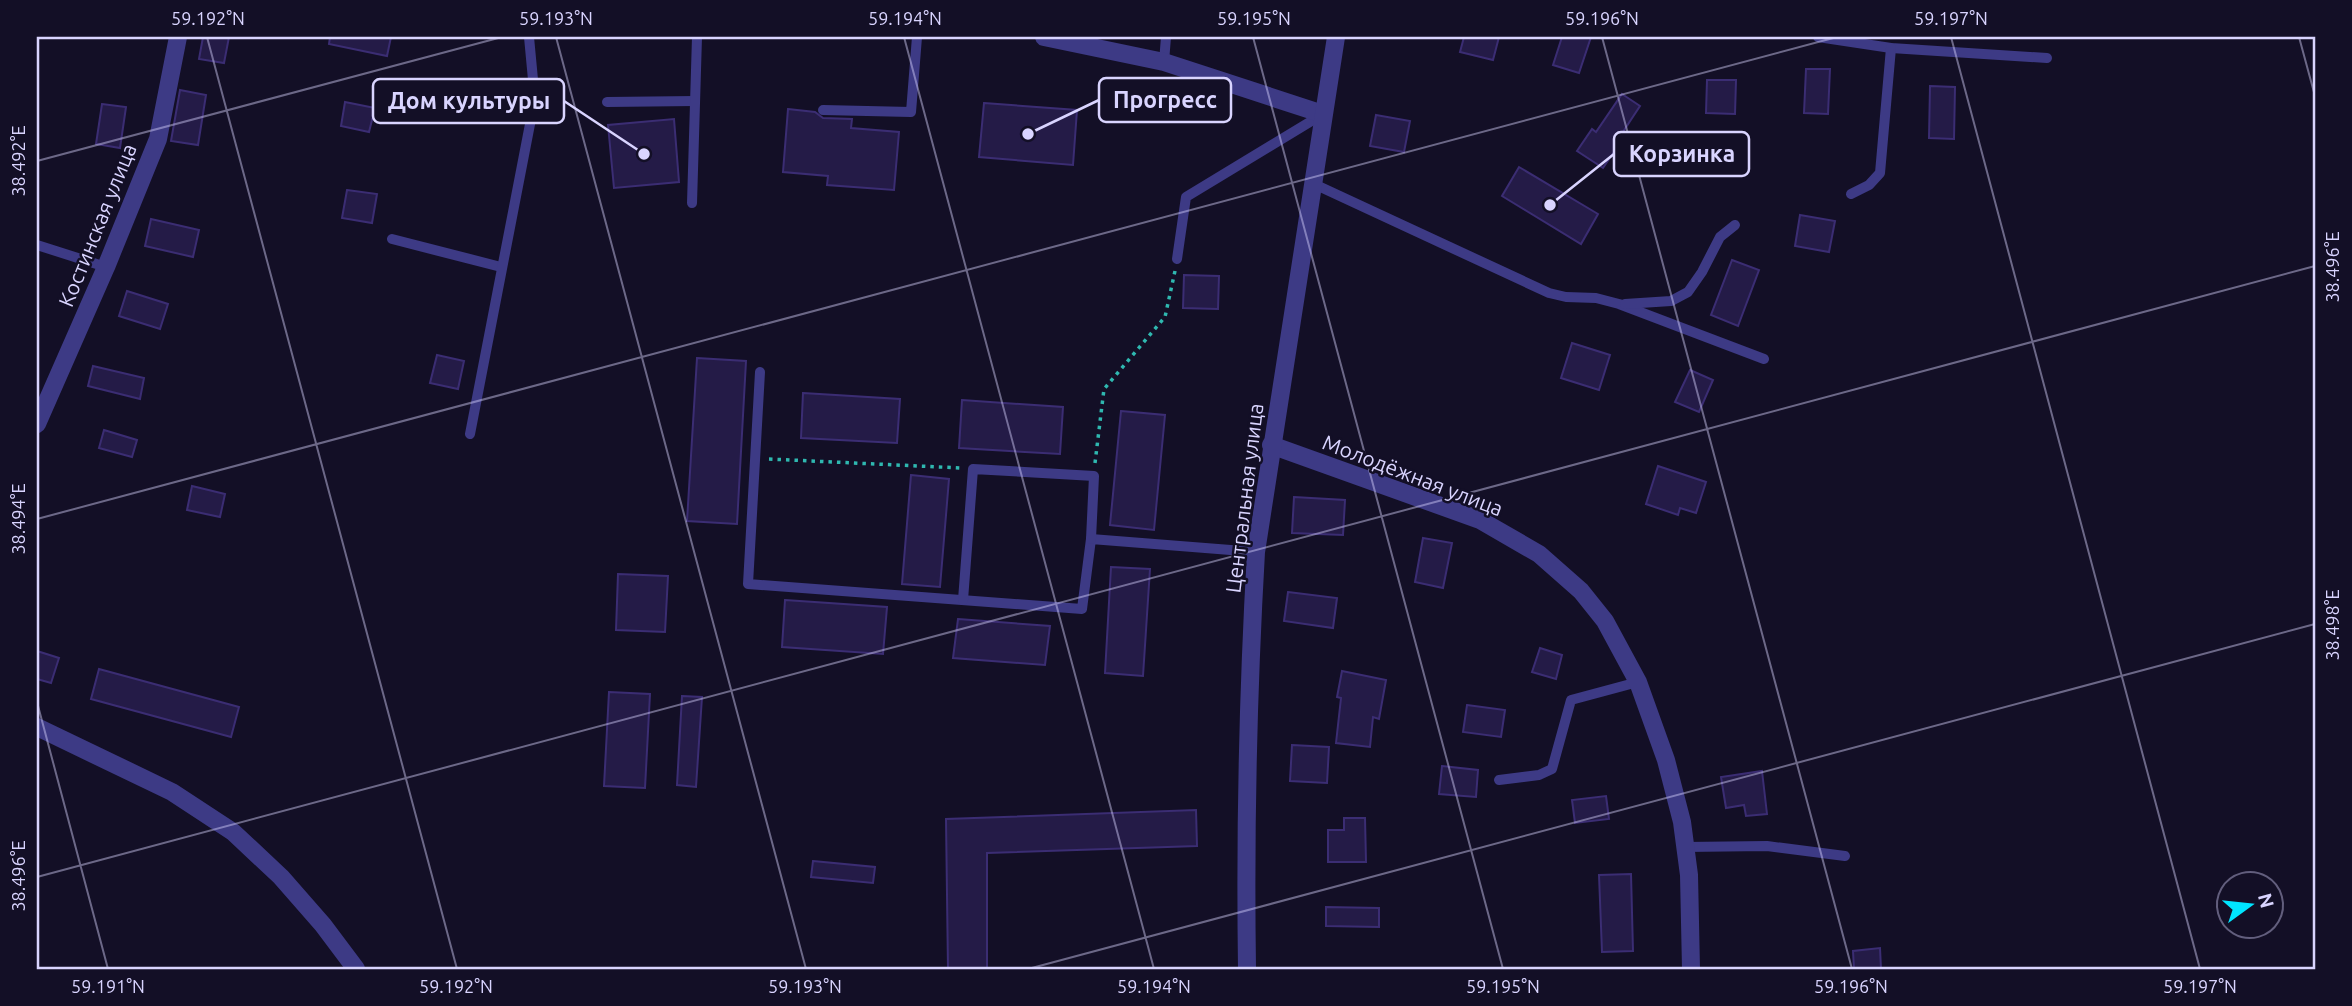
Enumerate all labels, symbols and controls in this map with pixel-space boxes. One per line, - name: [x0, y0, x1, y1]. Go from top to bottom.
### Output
- text: 59.192°N: [171, 8, 245, 28]
- text: 59.193°N: [519, 8, 593, 28]
- text: 59.194°N: [868, 8, 942, 28]
- text: 59.195°N: [1217, 8, 1291, 28]
- text: 59.196°N: [1565, 8, 1639, 28]
- text: 59.197°N: [1914, 8, 1988, 28]
- callout: Прогресс: [1099, 78, 1231, 122]
- callout: Дом культуры: [373, 79, 564, 123]
- text: Прогресс: [1113, 87, 1217, 112]
- text: Дом культуры: [388, 88, 550, 113]
- text: 38.492°E: [8, 125, 28, 197]
- callout: Корзинка: [1614, 132, 1749, 176]
- street label: Костинская улица: [53, 140, 141, 310]
- text: Корзинка: [1629, 141, 1735, 166]
- text: 38.496°E: [2322, 231, 2342, 303]
- street label: Центральная улица: [1220, 402, 1268, 594]
- street label: Молодёжная улица: [1319, 430, 1507, 520]
- text: 38.494°E: [8, 483, 28, 555]
- text: 38.498°E: [2322, 589, 2342, 661]
- text: 38.496°E: [8, 840, 28, 912]
- north arrow: [2216, 870, 2286, 940]
- text: N: [2254, 891, 2279, 910]
- text: 59.191°N: [71, 976, 145, 996]
- text: 59.192°N: [419, 976, 493, 996]
- text: 59.193°N: [768, 976, 842, 996]
- text: 59.194°N: [1117, 976, 1191, 996]
- text: 59.195°N: [1466, 976, 1540, 996]
- text: 59.196°N: [1814, 976, 1888, 996]
- text: 59.197°N: [2163, 976, 2237, 996]

